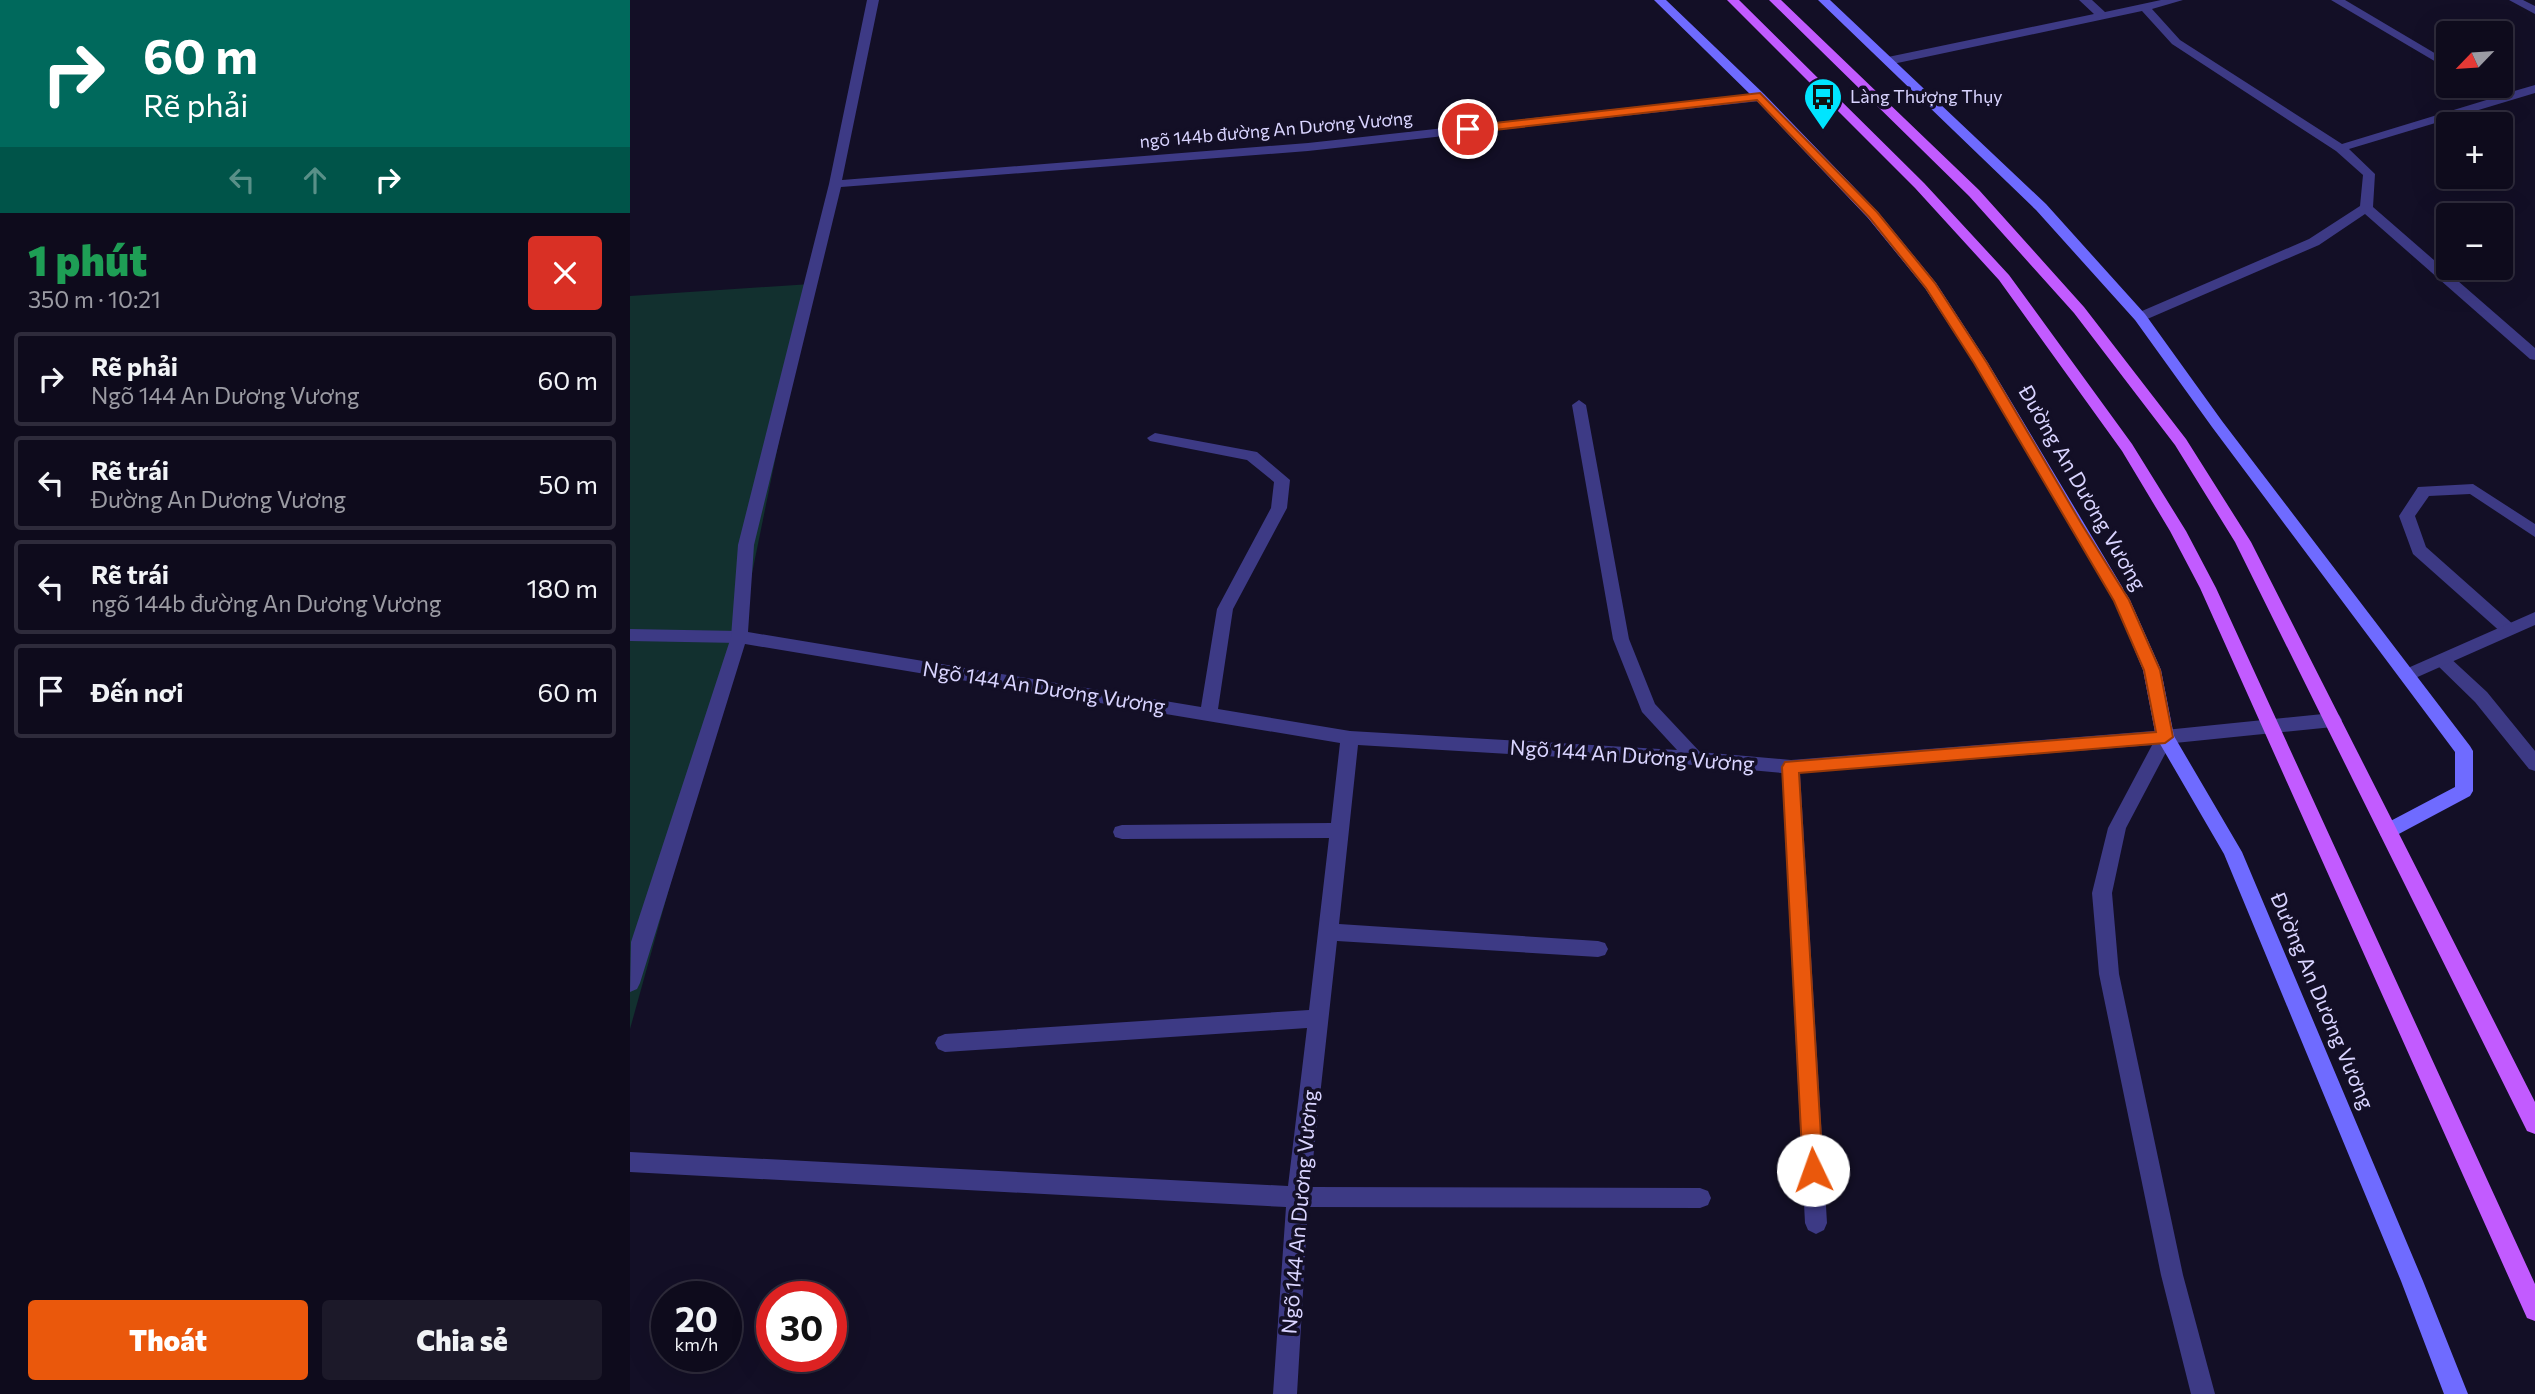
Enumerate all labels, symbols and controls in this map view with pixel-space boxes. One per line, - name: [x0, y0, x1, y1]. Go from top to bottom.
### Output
- north arrow: [2436, 21, 2513, 98]
- map controls: [2436, 21, 2513, 280]
- text: 60 m: [143, 24, 258, 84]
- icon: right: [28, 28, 119, 119]
- bus stop icon: Làng Thượng Thụy: [1802, 76, 1844, 131]
- text: Rẽ phải: [143, 84, 248, 124]
- place label: Làng Thượng Thụy: [1850, 85, 2003, 107]
- pin: [1438, 99, 1498, 159]
- street label: ngõ 144b đường An Dương Vương: [1138, 106, 1414, 152]
- icon: arrive: [1449, 110, 1487, 148]
- button: +: [2436, 112, 2513, 189]
- icon: left: [223, 161, 261, 199]
- icon: ahead: [296, 161, 334, 199]
- icon: right: [369, 161, 407, 199]
- button: −: [2436, 203, 2513, 280]
- text: 1 phút: [28, 233, 147, 285]
- button: close: [528, 236, 602, 310]
- text: 350 m · 10:21: [28, 285, 161, 313]
- text: Rẽ phải: [91, 350, 178, 381]
- icon: right: [32, 360, 70, 398]
- text: 60 m: [538, 364, 598, 395]
- street label: Đường An Dương Vương: [2014, 379, 2152, 594]
- text: Ngõ 144 An Dương Vương: [91, 381, 360, 409]
- text: Rẽ trái: [91, 454, 169, 485]
- icon: left: [32, 464, 70, 502]
- text: 50 m: [538, 468, 598, 499]
- text: Đường An Dương Vương: [91, 485, 346, 513]
- text: Rẽ trái: [91, 558, 169, 589]
- icon: left: [32, 568, 70, 606]
- text: 180 m: [526, 572, 598, 603]
- text: ngõ 144b đường An Dương Vương: [91, 589, 441, 617]
- street label: Ngõ 144 An Dương Vương: [921, 655, 1167, 718]
- icon: arrive: [32, 672, 70, 710]
- text: Đến nơi: [91, 676, 184, 707]
- text: 60 m: [538, 676, 598, 707]
- street label: Ngõ 144 An Dương Vương: [1509, 733, 1755, 776]
- street label: Đường An Dương Vương: [2266, 887, 2380, 1112]
- street label: Ngõ 144 An Dương Vương: [1275, 1089, 1322, 1335]
- position arrow: [1776, 1133, 1850, 1207]
- speed limit sign: 30: [756, 1281, 847, 1372]
- text: 20: [675, 1296, 718, 1339]
- button: Thoát: [28, 1300, 308, 1380]
- button: Chia sẻ: [322, 1300, 602, 1380]
- text: km/h: [675, 1333, 718, 1355]

